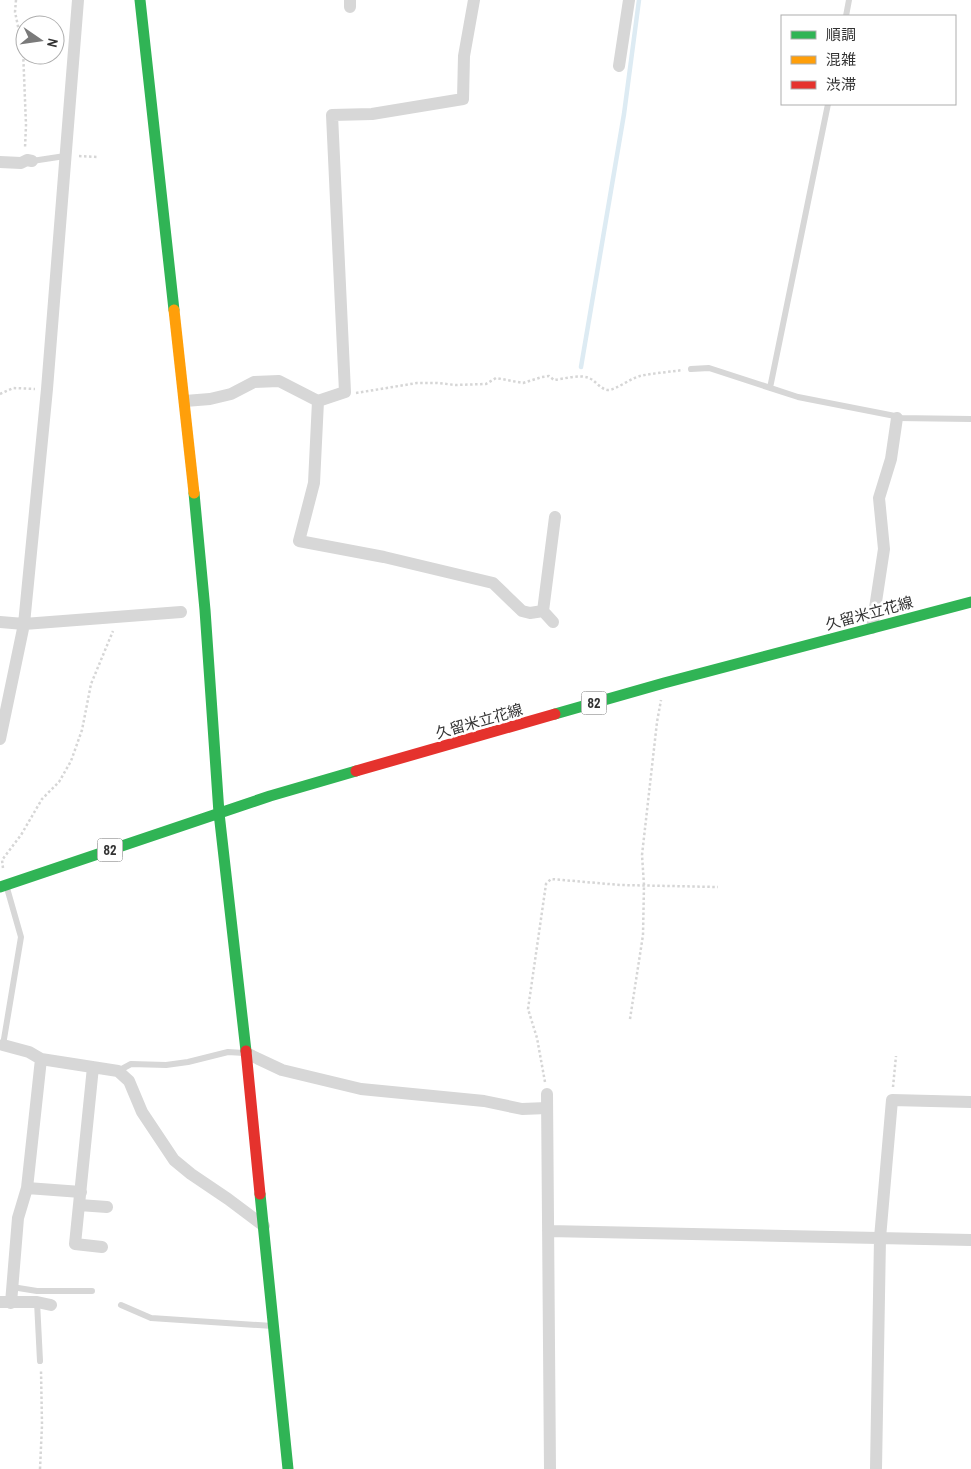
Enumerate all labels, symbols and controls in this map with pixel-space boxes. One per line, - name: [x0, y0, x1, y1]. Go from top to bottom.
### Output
- north arrow: [15, 15, 65, 65]
- legend: [781, 15, 956, 105]
- text: 順調: [826, 24, 856, 45]
- text: N: [43, 37, 62, 49]
- text: 混雑: [826, 49, 856, 70]
- text: 渋滞: [826, 74, 856, 95]
- street label: 久留米立花線: [823, 591, 915, 635]
- road number: 82: [582, 691, 606, 714]
- street label: 久留米立花線: [433, 699, 525, 743]
- road number: 82: [98, 838, 122, 862]

